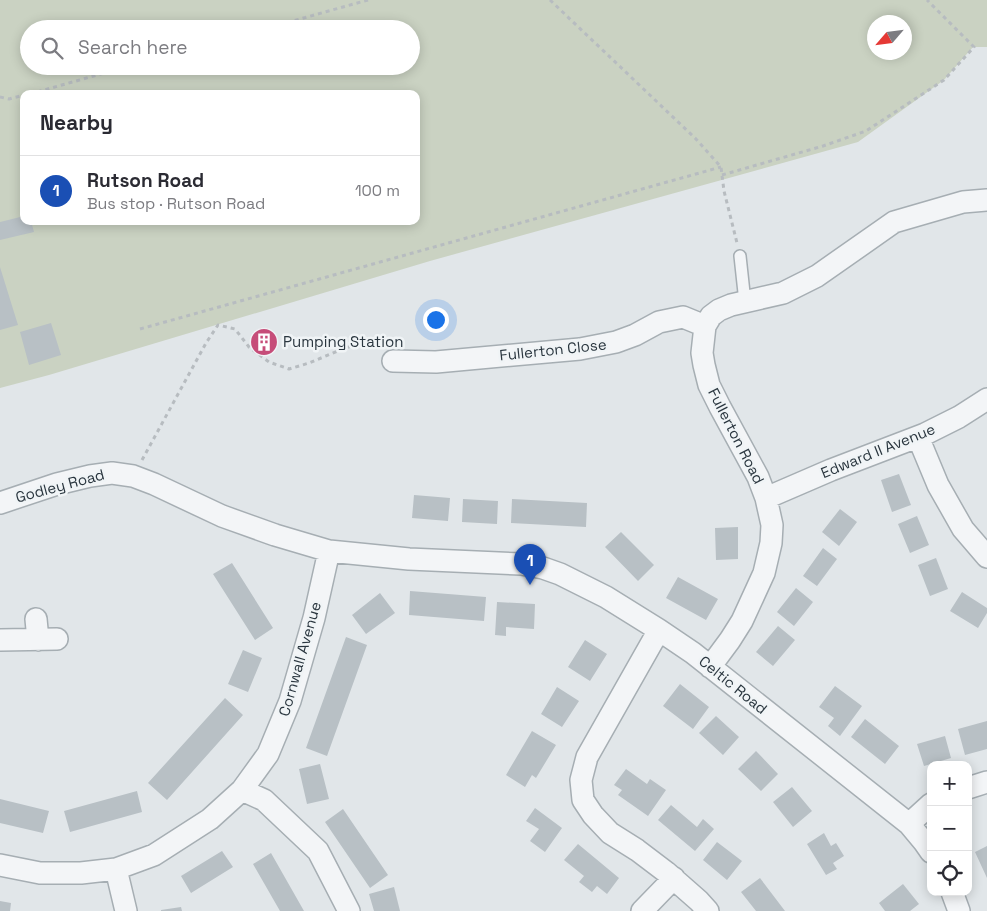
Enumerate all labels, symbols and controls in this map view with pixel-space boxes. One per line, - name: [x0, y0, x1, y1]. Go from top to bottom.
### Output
- north arrow: [867, 15, 912, 60]
- search box: [20, 20, 420, 75]
- icon: search: [38, 34, 66, 62]
- text: Search here: [78, 35, 188, 60]
- text: Nearby: [40, 109, 113, 136]
- text: Rutson Road: [87, 168, 204, 193]
- text: 1: [52, 180, 60, 201]
- text: 100 m: [355, 180, 400, 201]
- text: Bus stop · Rutson Road: [87, 193, 265, 214]
- your location: [423, 307, 449, 333]
- building icon: Pumping Station: [249, 327, 279, 357]
- place label: Pumping Station: [283, 332, 403, 351]
- street label: Fullerton Close: [499, 334, 607, 365]
- street label: Fullerton Road: [704, 385, 769, 487]
- street label: Edward II Avenue: [818, 419, 938, 482]
- street label: Godley Road: [13, 465, 106, 507]
- pin: 1: [514, 544, 546, 585]
- street label: Cornwall Avenue: [274, 599, 325, 718]
- street label: Celtic Road: [695, 651, 771, 718]
- map controls: [927, 761, 972, 896]
- button: +: [927, 761, 972, 806]
- button: −: [927, 806, 972, 851]
- button: locate: [927, 851, 972, 896]

